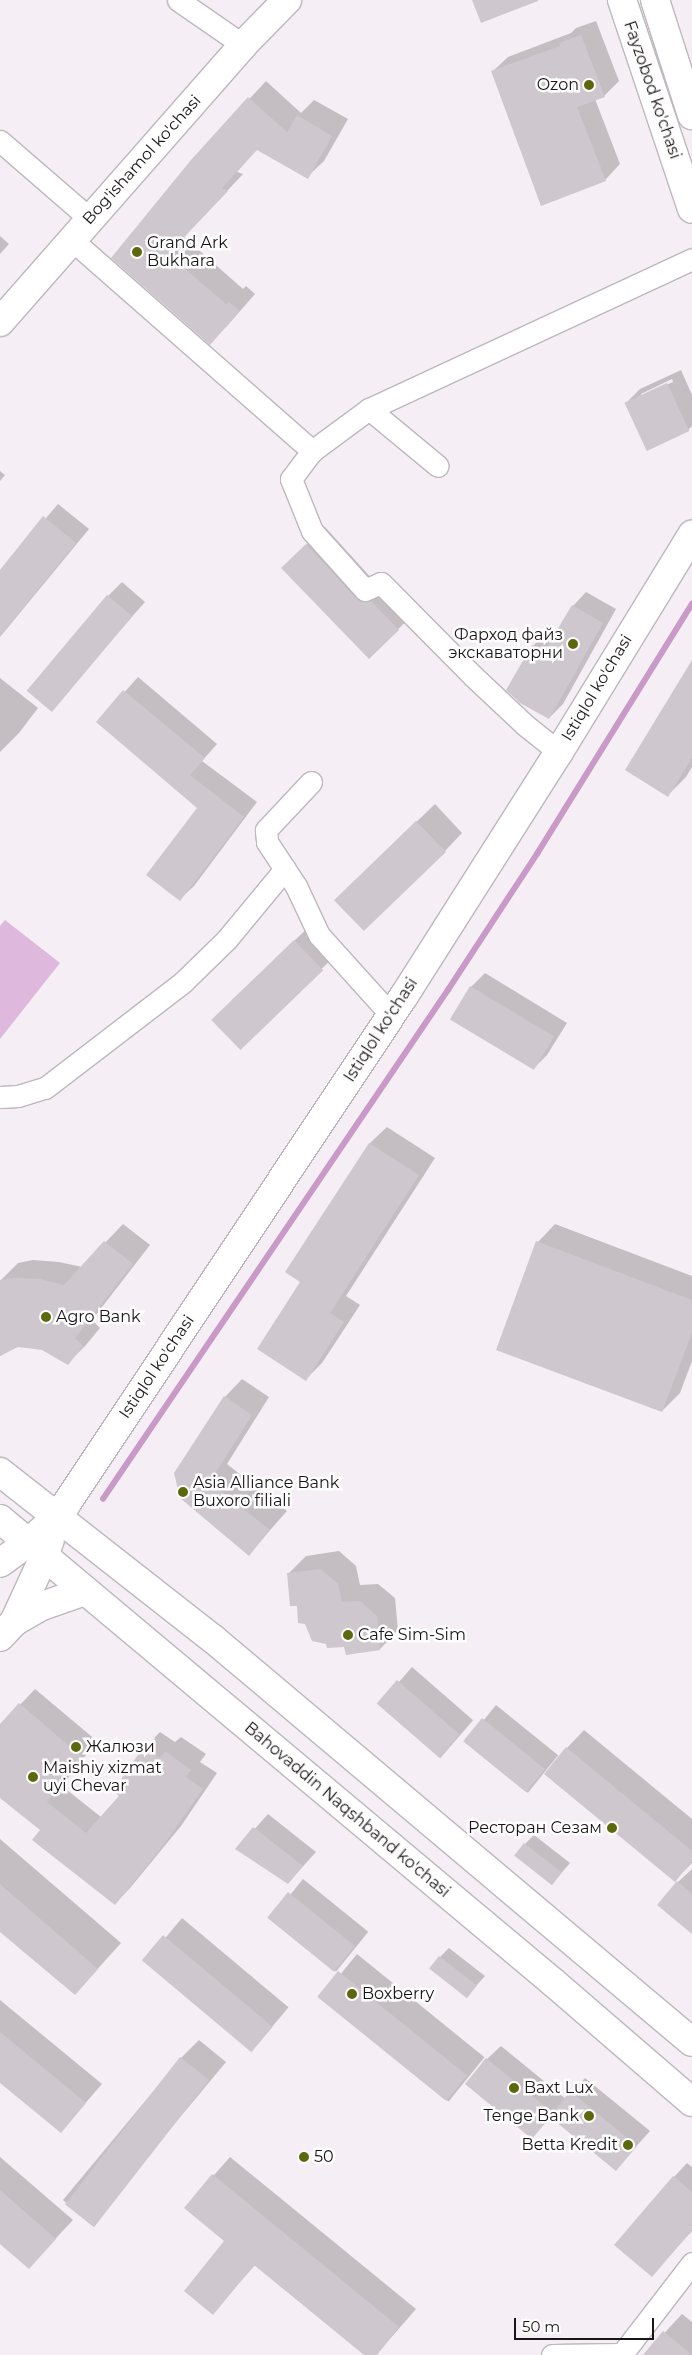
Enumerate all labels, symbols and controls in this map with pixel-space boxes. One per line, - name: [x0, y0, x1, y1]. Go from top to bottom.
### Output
- street label: Fayzobod ko'chasi: [619, 18, 685, 162]
- place label: Ozon: [537, 75, 579, 95]
- marker: Ozon: [583, 79, 595, 91]
- street label: Bog'ishamol ko'chasi: [79, 91, 205, 229]
- place label: Grand Ark Bukhara: [147, 233, 228, 271]
- marker: Grand Ark Bukhara: [131, 246, 143, 258]
- place label: Фарход файз экскаваторни: [448, 625, 563, 663]
- street label: Istiqlol ko'chasi: [558, 631, 636, 745]
- marker: Фарход файз экскаваторни: [567, 638, 579, 650]
- street label: Istiqlol ko'chasi: [340, 974, 422, 1086]
- place label: Agro Bank: [56, 1307, 141, 1327]
- marker: Agro Bank: [40, 1311, 52, 1323]
- street label: Istiqlol ko'chasi: [115, 1312, 199, 1422]
- place label: Asia Alliance Bank Buxoro filiali: [193, 1473, 339, 1511]
- marker: Asia Alliance Bank Buxoro filiali: [177, 1486, 189, 1498]
- place label: Cafe Sim-Sim: [358, 1625, 466, 1645]
- marker: Cafe Sim-Sim: [342, 1629, 354, 1641]
- street label: Bahovaddin Naqshband ko'chasi: [240, 1718, 454, 1902]
- place label: Жалюзи: [86, 1737, 155, 1757]
- marker: Жалюзи: [70, 1741, 82, 1753]
- place label: Maishiy xizmat uyi Chevar: [43, 1758, 162, 1796]
- marker: Maishiy xizmat uyi Chevar: [27, 1771, 39, 1783]
- place label: Ресторан Сезам: [468, 1818, 602, 1838]
- marker: Ресторан Сезам: [606, 1822, 618, 1834]
- place label: Boxberry: [362, 1984, 434, 2004]
- marker: Boxberry: [346, 1988, 358, 2000]
- place label: Baxt Lux: [524, 2078, 593, 2098]
- marker: Baxt Lux: [508, 2082, 520, 2094]
- place label: Tenge Bank: [484, 2106, 579, 2126]
- marker: Tenge Bank: [583, 2110, 595, 2122]
- place label: Betta Kredit: [522, 2135, 618, 2155]
- marker: Betta Kredit: [622, 2139, 634, 2151]
- place label: 50: [314, 2147, 334, 2167]
- marker: 50: [298, 2151, 310, 2163]
- scale bar: [517, 2308, 657, 2340]
- text: 50 m: [522, 2317, 560, 2336]

